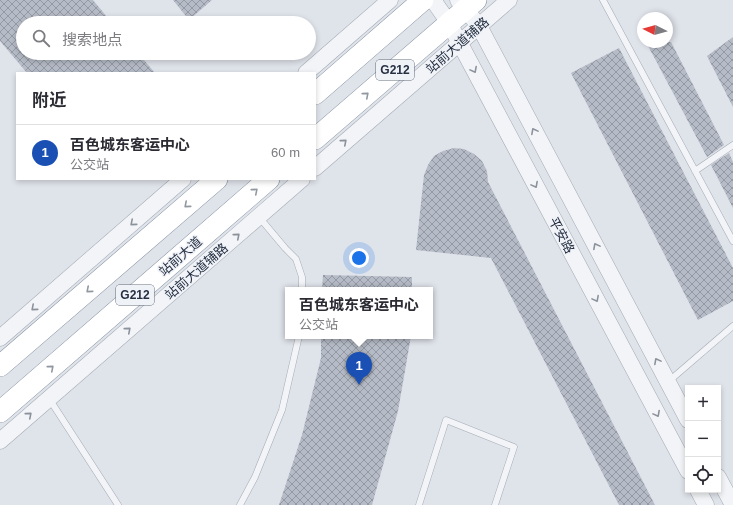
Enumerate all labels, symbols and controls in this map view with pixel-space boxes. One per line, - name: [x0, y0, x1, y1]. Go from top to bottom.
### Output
- north arrow: [637, 12, 673, 48]
- street label: 站前大道辅路: [423, 14, 492, 77]
- search box: [16, 16, 316, 60]
- icon: search: [30, 27, 52, 49]
- text: 搜索地点: [62, 31, 122, 48]
- road number: G212: [376, 60, 414, 80]
- one-way arrow: [469, 66, 477, 73]
- text: 附近: [32, 91, 66, 110]
- one-way arrow: [361, 93, 368, 100]
- one-way arrow: [532, 128, 539, 136]
- text: 百色城东客运中心: [70, 136, 190, 153]
- one-way arrow: [340, 140, 347, 147]
- text: 1: [41, 145, 49, 160]
- text: 60 m: [271, 145, 300, 160]
- text: 公交站: [70, 157, 109, 172]
- one-way arrow: [530, 180, 538, 188]
- one-way arrow: [250, 189, 258, 196]
- one-way arrow: [184, 200, 192, 207]
- street label: 平安路: [546, 214, 577, 256]
- one-way arrow: [130, 218, 137, 225]
- one-way arrow: [232, 233, 239, 240]
- street label: 站前大道: [156, 234, 205, 279]
- street label: 站前大道辅路: [162, 240, 231, 303]
- one-way arrow: [593, 243, 600, 250]
- your location: [349, 248, 369, 268]
- one-way arrow: [86, 285, 93, 292]
- road number: G212: [116, 285, 154, 305]
- popup: [285, 287, 433, 339]
- one-way arrow: [592, 295, 599, 302]
- text: 百色城东客运中心: [299, 296, 419, 313]
- one-way arrow: [32, 303, 39, 310]
- text: 公交站: [299, 317, 338, 332]
- one-way arrow: [123, 328, 130, 335]
- pin: 1: [346, 352, 372, 385]
- one-way arrow: [654, 358, 661, 365]
- one-way arrow: [46, 366, 53, 373]
- map controls: [685, 385, 721, 493]
- button: +: [685, 385, 721, 421]
- one-way arrow: [653, 410, 660, 417]
- one-way arrow: [25, 413, 32, 420]
- button: −: [685, 421, 721, 457]
- button: locate: [685, 457, 721, 493]

